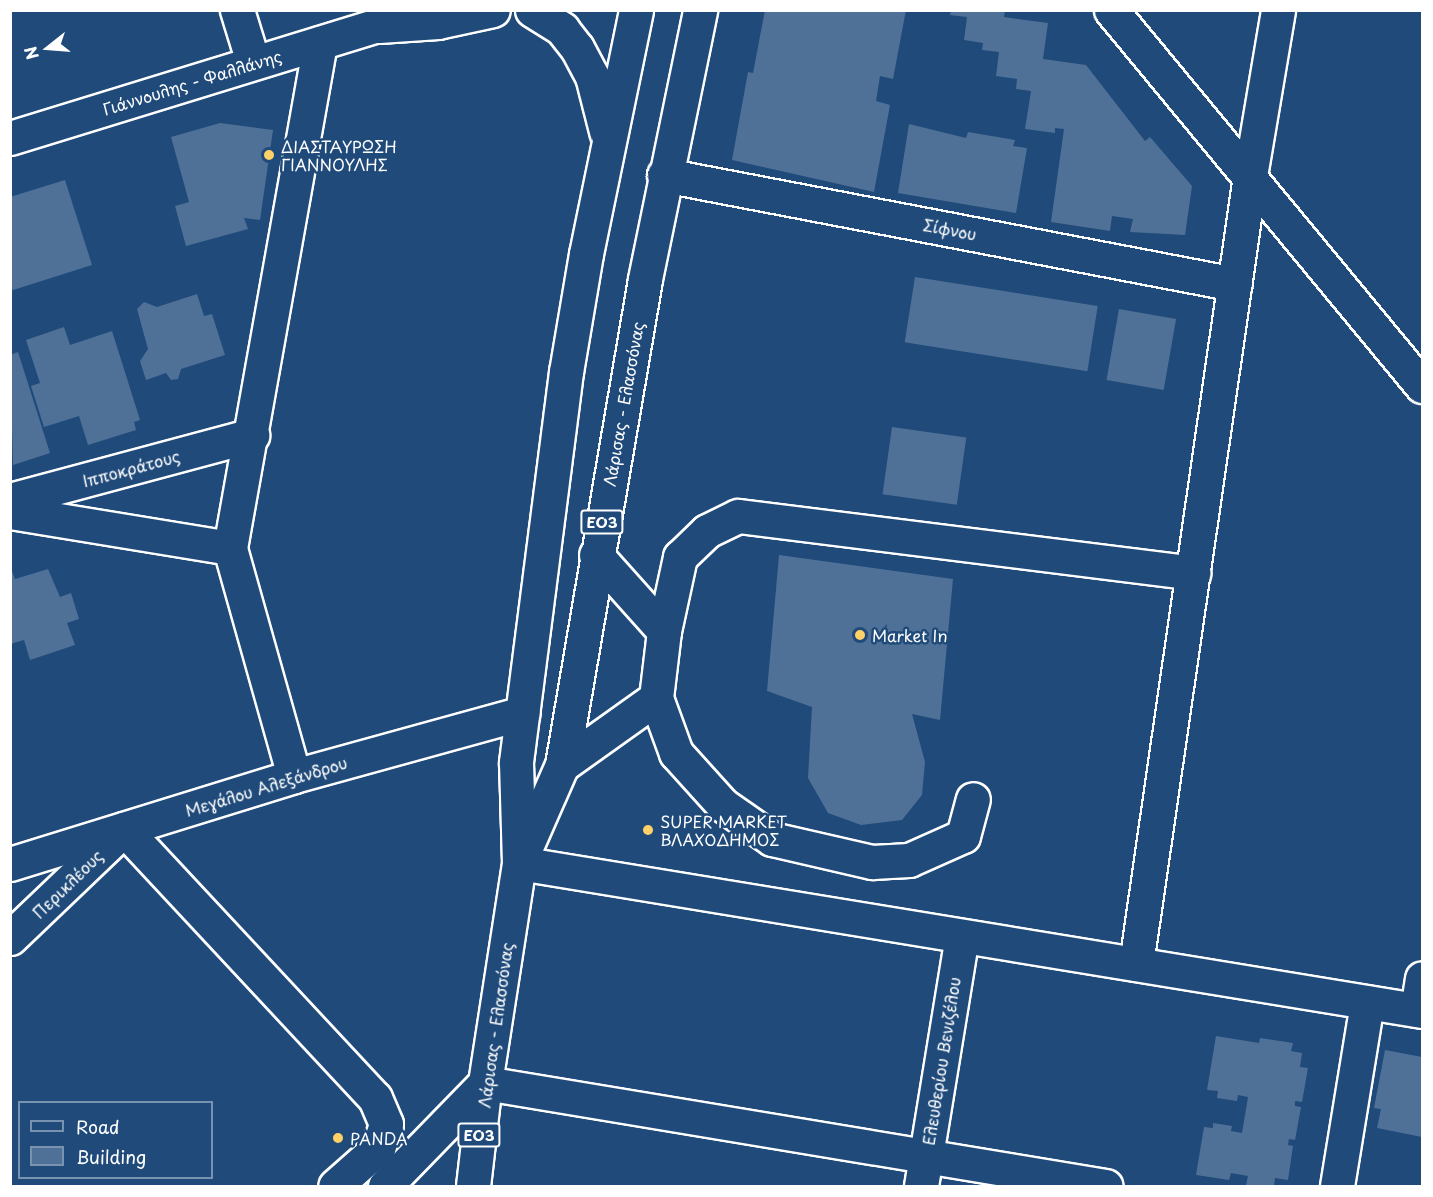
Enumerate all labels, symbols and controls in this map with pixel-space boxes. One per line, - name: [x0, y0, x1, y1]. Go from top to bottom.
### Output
- north arrow: [18, 18, 78, 78]
- text: N: [17, 44, 44, 63]
- street label: Γιάννουλης - Φαλλάνης: [100, 46, 284, 118]
- place label: ΔΙΑΣΤΑΥΡΩΣΗ ΓΙΑΝΝΟΥΛΗΣ: [281, 136, 397, 174]
- marker: ΔΙΑΣΤΑΥΡΩΣΗ ΓΙΑΝΝΟΥΛΗΣ: [262, 148, 276, 162]
- street label: Σίφνου: [922, 214, 978, 244]
- street label: Λάρισας - Ελασσόνας: [599, 320, 647, 488]
- street label: Ιπποκράτους: [80, 446, 182, 490]
- road number: ΕΟ3: [580, 510, 624, 534]
- place label: Market In: [872, 625, 948, 645]
- marker: Market In: [853, 628, 867, 642]
- street label: Μεγάλου Αλεξάνδρου: [182, 752, 350, 820]
- place label: SUPER MARKET ΒΛΑΧΟΔΗΜΟΣ: [660, 811, 790, 849]
- marker: SUPER MARKET ΒΛΑΧΟΔΗΜΟΣ: [641, 823, 655, 837]
- street label: Περικλέους: [28, 846, 106, 922]
- street label: Λάρισας - Ελασσόνας: [474, 941, 516, 1109]
- street label: Ελευθερίου Βενιζέλου: [918, 975, 964, 1147]
- legend: [18, 1101, 213, 1179]
- text: Road: [76, 1113, 120, 1140]
- road number: ΕΟ3: [456, 1123, 502, 1147]
- place label: PANDA: [350, 1128, 407, 1148]
- marker: PANDA: [331, 1131, 345, 1145]
- text: Building: [76, 1143, 146, 1170]

